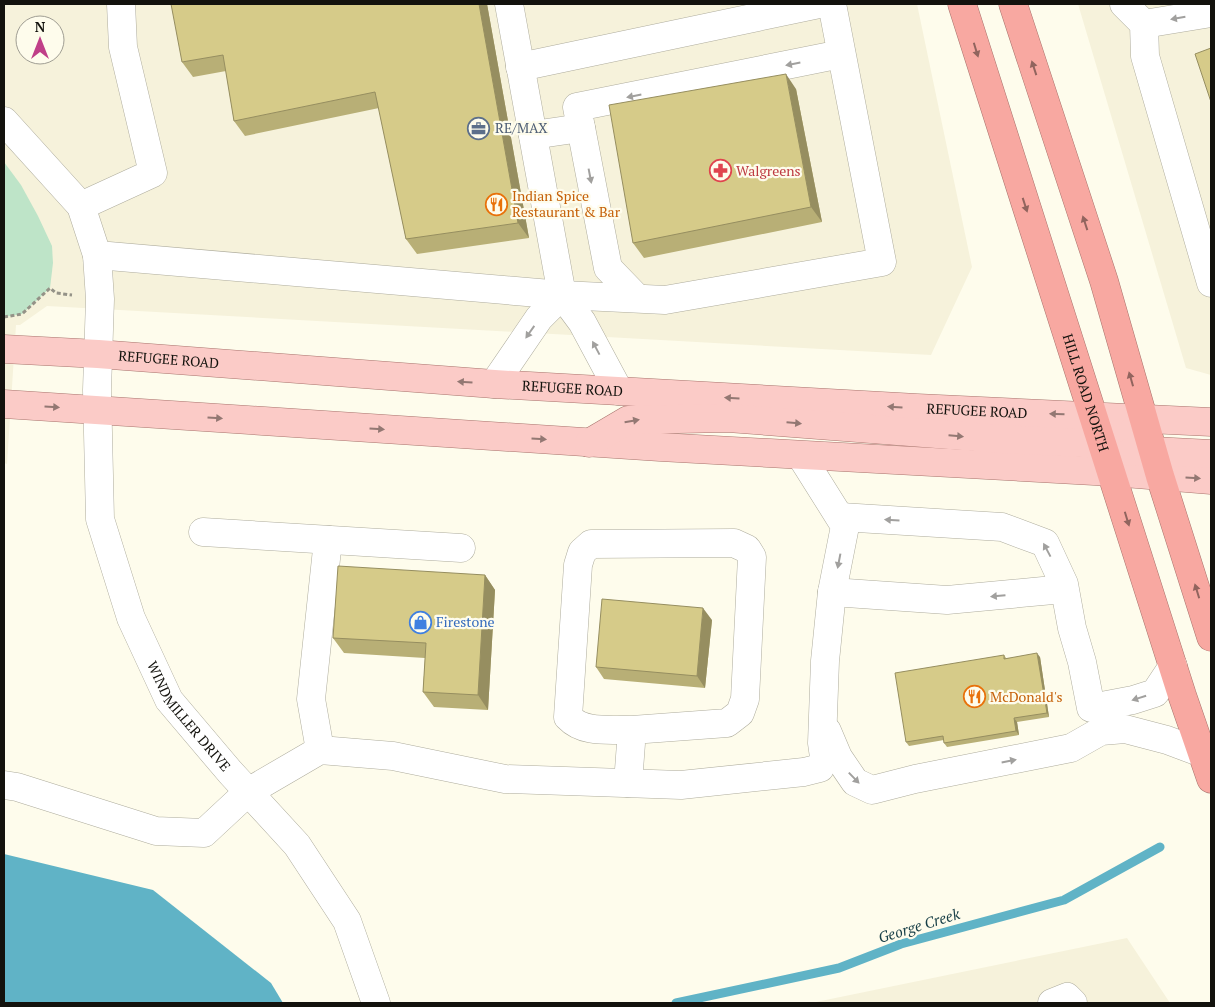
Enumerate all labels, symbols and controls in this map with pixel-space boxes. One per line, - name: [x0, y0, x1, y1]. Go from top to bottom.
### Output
- north arrow: [15, 15, 65, 65]
- one-way arrow: [1169, 15, 1185, 23]
- text: N: [35, 17, 46, 36]
- one-way arrow: [973, 43, 981, 58]
- one-way arrow: [786, 60, 801, 68]
- one-way arrow: [1030, 61, 1038, 76]
- one-way arrow: [625, 92, 641, 100]
- office icon: RE/MAX: [467, 116, 491, 140]
- place label: RE/MAX: [495, 118, 548, 137]
- pharmacy icon: Walgreens: [708, 159, 732, 183]
- place label: Walgreens: [736, 161, 801, 180]
- one-way arrow: [586, 168, 594, 183]
- place label: Indian Spice Restaurant & Bar: [512, 186, 621, 221]
- restaurant icon: Indian Spice Restaurant & Bar: [484, 192, 508, 216]
- one-way arrow: [1022, 198, 1030, 213]
- one-way arrow: [1080, 215, 1088, 230]
- one-way arrow: [525, 325, 535, 339]
- street label: HILL ROAD NORTH: [1059, 331, 1114, 454]
- one-way arrow: [592, 341, 600, 355]
- street label: REFUGEE ROAD: [118, 346, 220, 372]
- one-way arrow: [1127, 371, 1135, 386]
- street label: REFUGEE ROAD: [522, 376, 624, 400]
- one-way arrow: [457, 378, 473, 386]
- one-way arrow: [724, 393, 740, 401]
- street label: REFUGEE ROAD: [926, 398, 1028, 422]
- one-way arrow: [886, 403, 902, 411]
- one-way arrow: [45, 404, 61, 412]
- one-way arrow: [1049, 410, 1065, 418]
- one-way arrow: [207, 414, 223, 422]
- one-way arrow: [624, 417, 640, 425]
- one-way arrow: [786, 419, 802, 427]
- one-way arrow: [369, 425, 385, 433]
- one-way arrow: [948, 432, 964, 440]
- one-way arrow: [531, 436, 547, 444]
- one-way arrow: [1185, 475, 1201, 483]
- one-way arrow: [1123, 512, 1131, 527]
- one-way arrow: [884, 515, 900, 523]
- one-way arrow: [1043, 542, 1051, 557]
- one-way arrow: [834, 553, 842, 569]
- one-way arrow: [1192, 583, 1200, 598]
- one-way arrow: [990, 592, 1006, 600]
- shop icon: Firestone: [408, 610, 432, 634]
- place label: Firestone: [436, 612, 495, 631]
- street label: WINDMILLER DRIVE: [143, 658, 235, 775]
- restaurant icon: McDonald's: [962, 685, 986, 709]
- place label: McDonald's: [990, 687, 1062, 706]
- one-way arrow: [1131, 694, 1146, 702]
- one-way arrow: [1002, 756, 1018, 764]
- one-way arrow: [848, 772, 860, 784]
- water label: George Creek: [875, 903, 963, 947]

